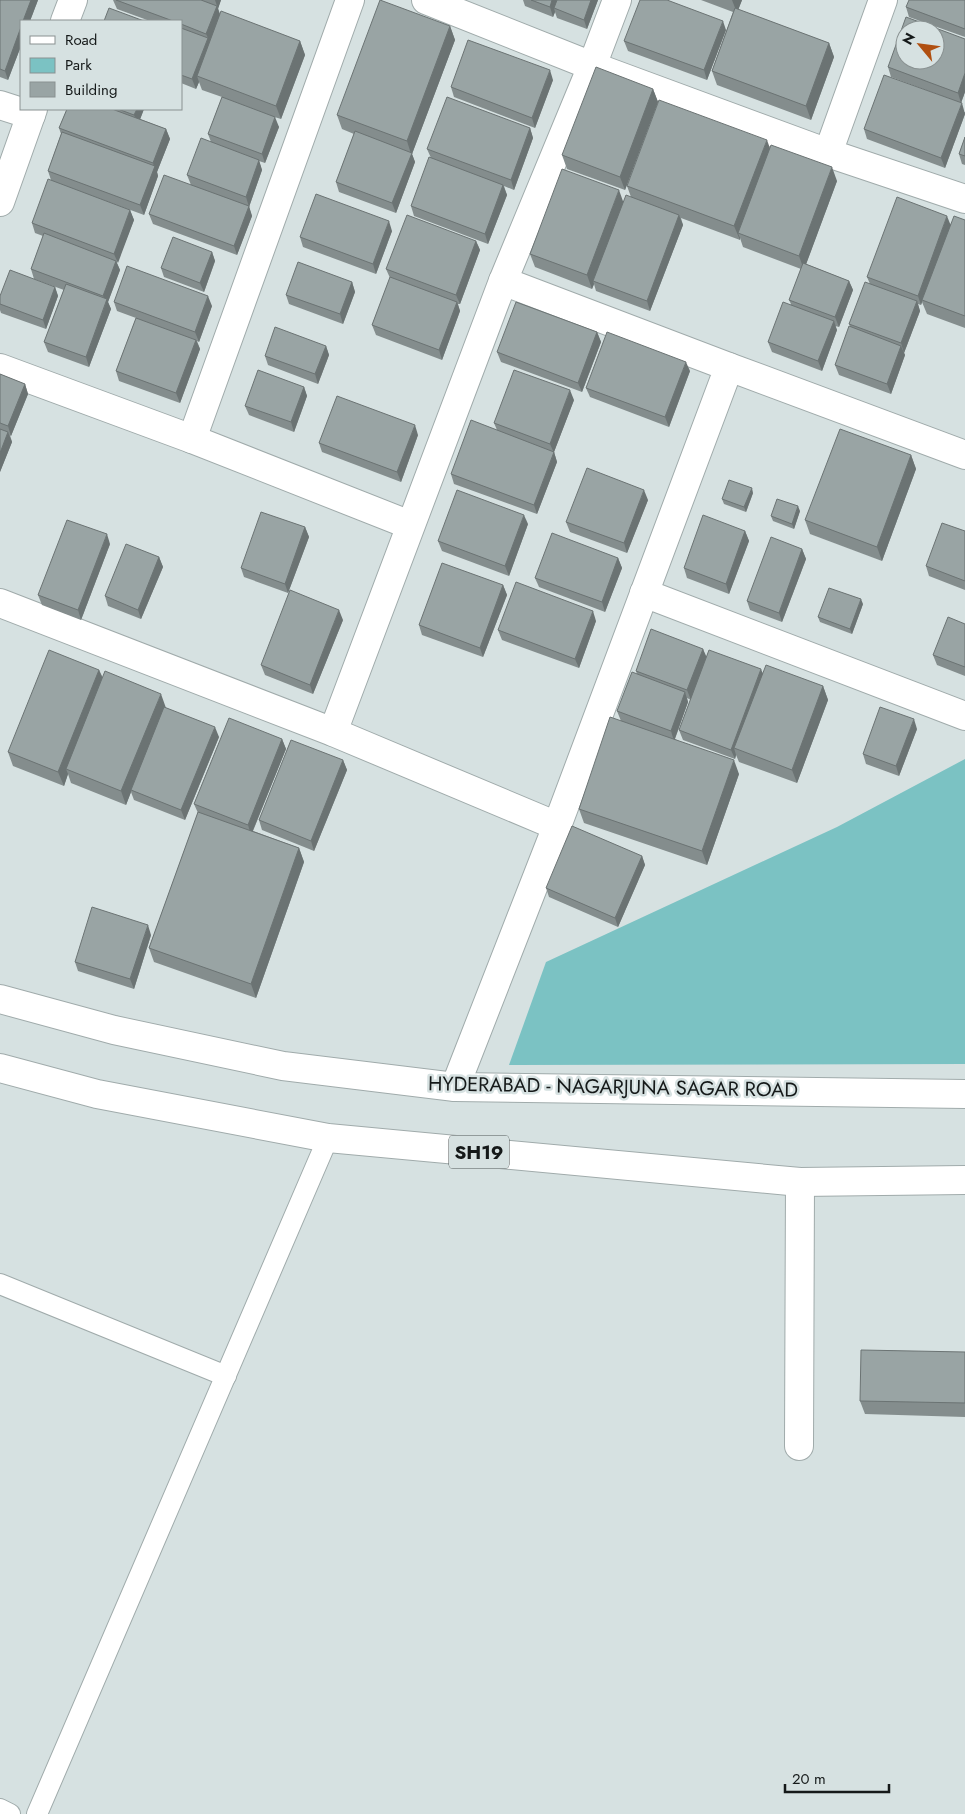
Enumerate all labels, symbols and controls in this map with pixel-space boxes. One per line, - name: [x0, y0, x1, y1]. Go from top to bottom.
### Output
- legend: [20, 20, 182, 110]
- north arrow: [895, 20, 945, 70]
- text: Road: [65, 29, 97, 51]
- text: N: [897, 29, 920, 48]
- text: Park: [65, 54, 92, 76]
- text: Building: [65, 79, 117, 101]
- street label: HYDERABAD - NAGARJUNA SAGAR ROAD: [428, 1069, 798, 1105]
- road number: SH19: [449, 1136, 509, 1168]
- scale bar: [785, 1762, 889, 1794]
- text: 20 m: [792, 1768, 826, 1790]

